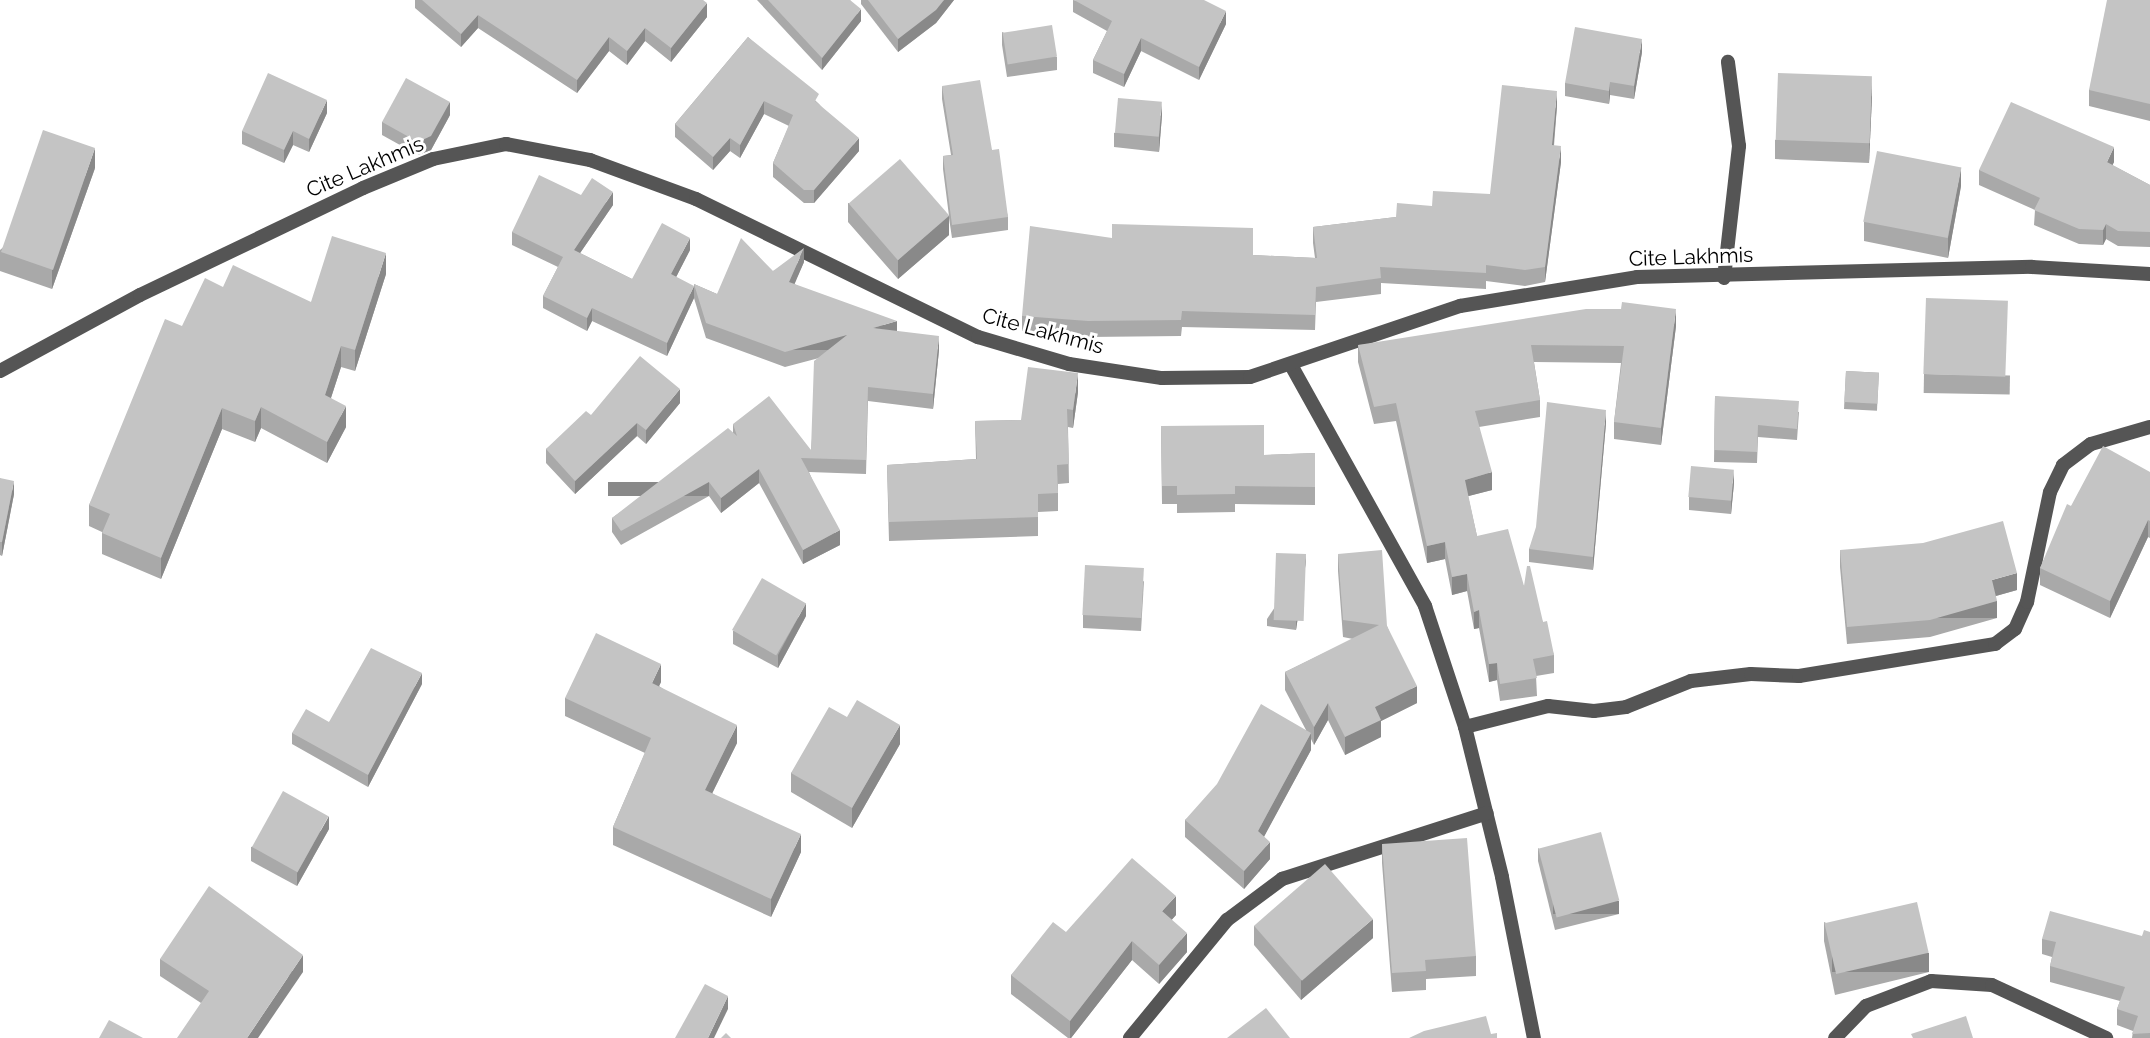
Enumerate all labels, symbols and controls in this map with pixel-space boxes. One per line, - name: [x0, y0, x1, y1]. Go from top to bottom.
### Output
- street label: Cite Lakhmis: [303, 131, 427, 203]
- street label: Cite Lakhmis: [1628, 242, 1754, 272]
- street label: Cite Lakhmis: [980, 303, 1106, 359]

